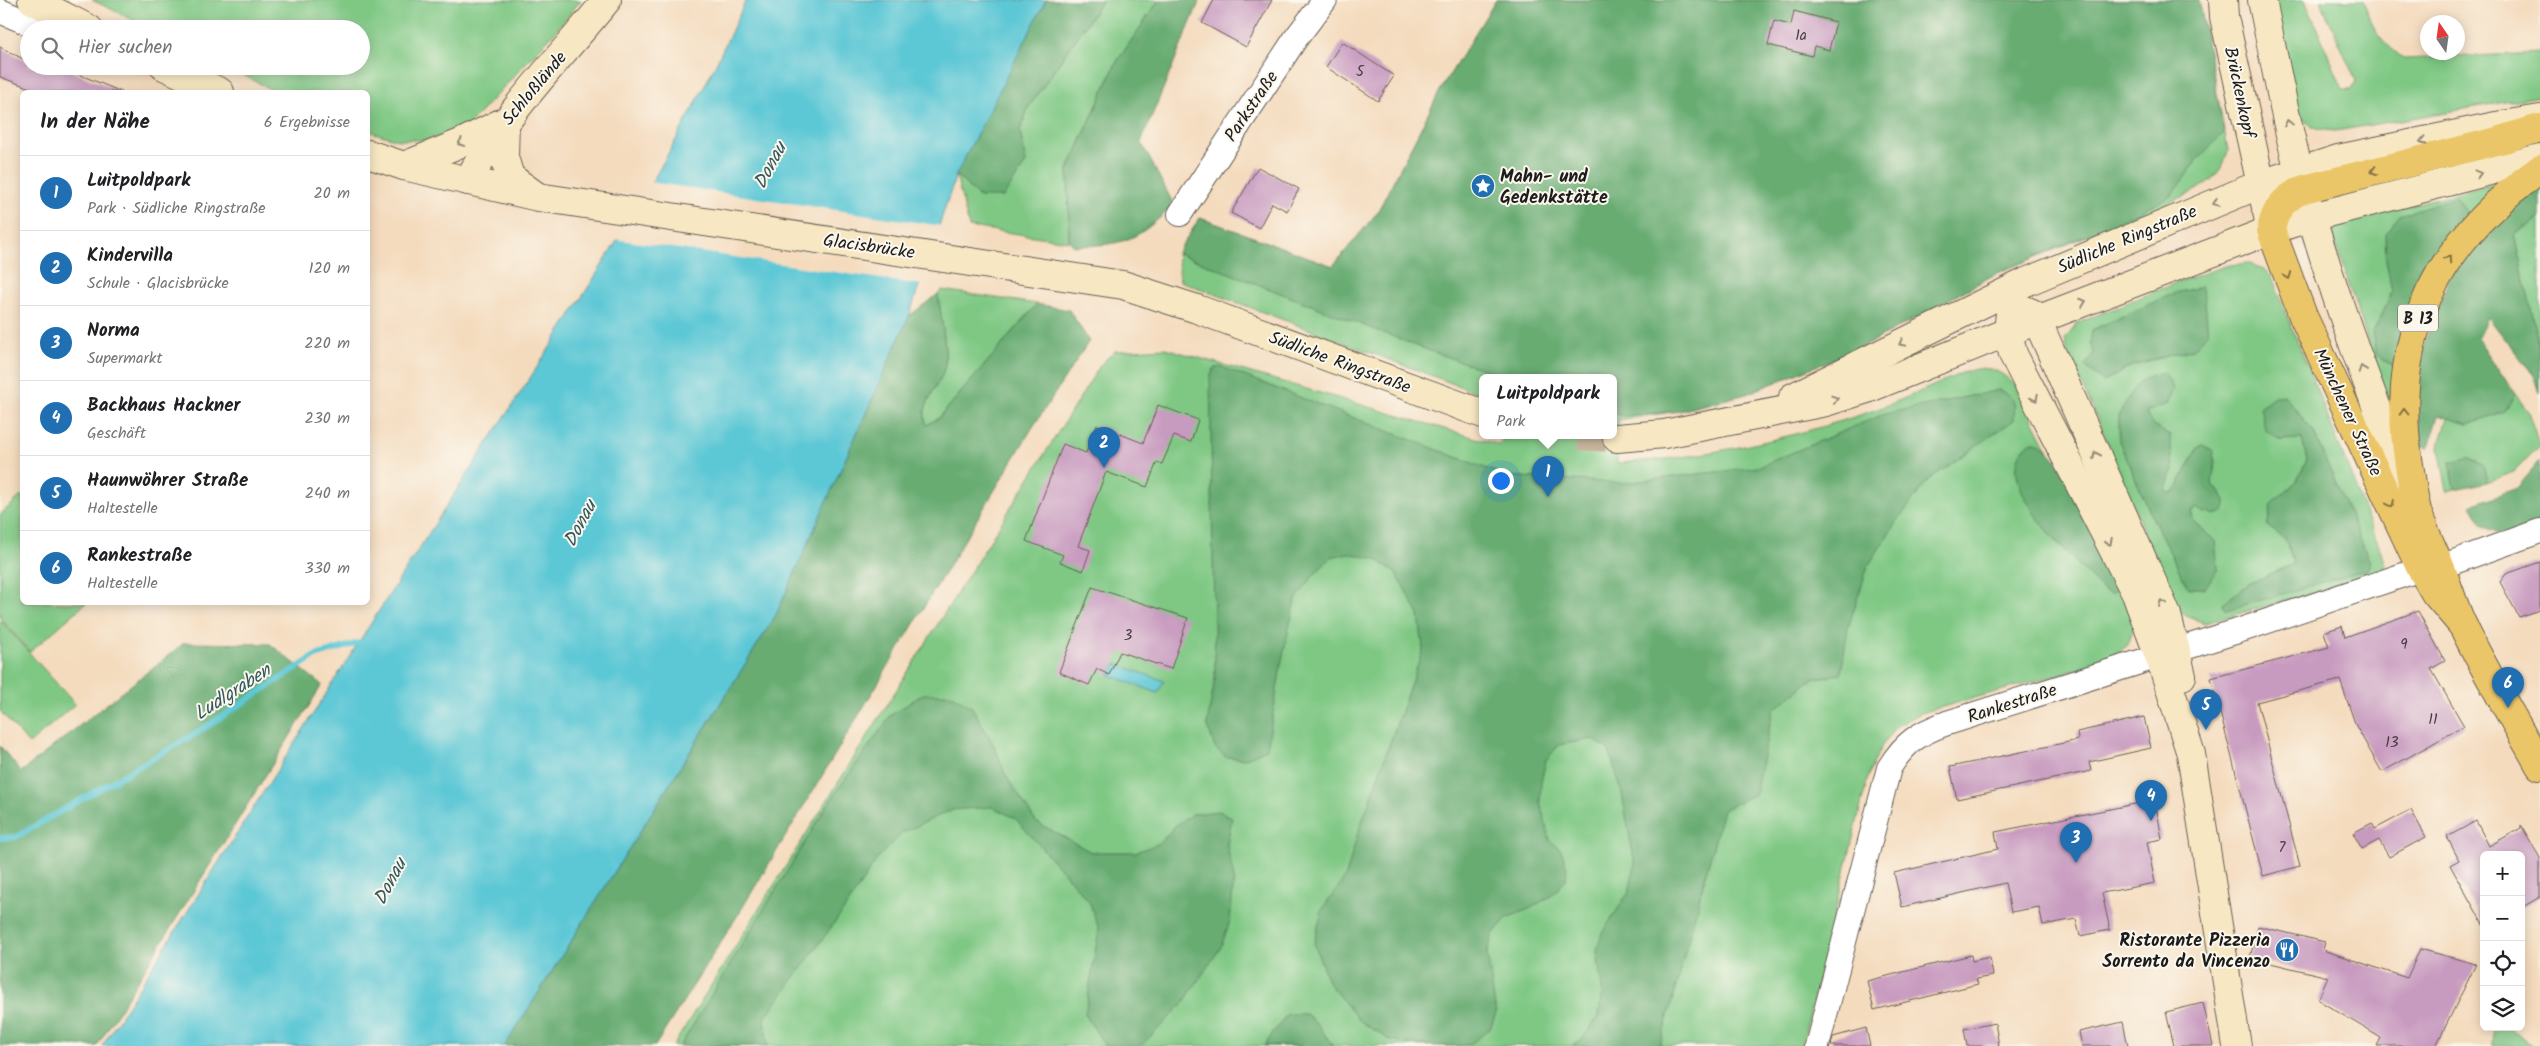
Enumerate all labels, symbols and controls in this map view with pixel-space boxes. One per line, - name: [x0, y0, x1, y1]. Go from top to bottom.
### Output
- north arrow: [2420, 15, 2465, 60]
- search box: [20, 20, 370, 75]
- house number: 1a: [1795, 24, 1807, 48]
- text: Hier suchen: [78, 33, 172, 63]
- icon: search: [38, 34, 66, 62]
- street label: Brückenkopf: [2215, 44, 2263, 143]
- street label: Schloßlände: [495, 45, 575, 133]
- house number: 5: [1356, 60, 1365, 84]
- street label: Parkstraße: [1218, 65, 1287, 148]
- text: In der Nähe: [40, 106, 150, 139]
- text: 6 Ergebnisse: [264, 110, 350, 135]
- one-way arrow: [2283, 118, 2294, 127]
- one-way arrow: [2419, 135, 2428, 146]
- one-way arrow: [457, 136, 466, 147]
- water label: Donau: [746, 136, 796, 195]
- place label: Mahn- und Gedenkstätte: [1500, 163, 1608, 213]
- one-way arrow: [2370, 165, 2379, 176]
- text: Luitpoldpark: [87, 166, 190, 196]
- one-way arrow: [2473, 169, 2482, 180]
- place icon: Mahn- und Gedenkstätte: [1470, 173, 1496, 199]
- text: 1: [54, 181, 58, 206]
- text: 20 m: [314, 181, 350, 206]
- text: Park · Südliche Ringstraße: [87, 196, 265, 221]
- one-way arrow: [2212, 197, 2220, 207]
- street label: Südliche Ringstraße: [2053, 198, 2202, 283]
- street label: Glacisbrücke: [821, 227, 917, 268]
- text: Kindervilla: [87, 241, 173, 271]
- one-way arrow: [2442, 255, 2451, 264]
- text: 2: [51, 256, 61, 281]
- text: 120 m: [309, 256, 350, 281]
- text: Schule · Glacisbrücke: [87, 271, 229, 296]
- one-way arrow: [2282, 271, 2292, 280]
- one-way arrow: [2078, 298, 2087, 309]
- road number: B 13: [2398, 304, 2438, 332]
- text: Norma: [87, 316, 140, 346]
- street label: Südliche Ringstraße: [1264, 324, 1415, 403]
- text: 3: [52, 331, 60, 356]
- text: 220 m: [304, 331, 350, 356]
- one-way arrow: [1898, 337, 1907, 347]
- street label: Münchener Straße: [2304, 344, 2389, 482]
- text: Supermarkt: [87, 346, 163, 371]
- one-way arrow: [2358, 365, 2368, 374]
- popup: [1479, 374, 1617, 439]
- text: Luitpoldpark: [1496, 379, 1600, 409]
- text: Backhaus Hackner: [87, 391, 240, 421]
- one-way arrow: [2029, 392, 2039, 401]
- one-way arrow: [1830, 395, 1838, 405]
- text: 4: [52, 406, 60, 431]
- text: 230 m: [304, 406, 350, 431]
- one-way arrow: [2399, 408, 2409, 416]
- text: Park: [1496, 409, 1525, 434]
- text: Geschäft: [87, 421, 146, 446]
- pin: 2: [1088, 427, 1120, 468]
- one-way arrow: [2091, 451, 2102, 460]
- pin: 1: [1532, 456, 1564, 497]
- text: Haunwöhrer Straße: [87, 466, 248, 496]
- your location: [1488, 468, 1514, 494]
- text: 5: [52, 481, 60, 506]
- text: 240 m: [305, 481, 350, 506]
- water label: Donau: [556, 494, 606, 553]
- text: Haltestelle: [87, 496, 158, 521]
- one-way arrow: [2384, 499, 2395, 508]
- one-way arrow: [2103, 537, 2113, 546]
- text: Rankestraße: [87, 541, 192, 571]
- text: 6: [52, 556, 60, 581]
- text: 330 m: [305, 556, 350, 581]
- text: Haltestelle: [87, 571, 158, 596]
- one-way arrow: [2158, 599, 2168, 608]
- house number: 3: [1124, 624, 1133, 648]
- house number: 9: [2400, 633, 2408, 657]
- water label: Ludlgraben: [189, 656, 279, 729]
- pin: 6: [2492, 667, 2524, 708]
- street label: Rankestraße: [1964, 676, 2061, 733]
- pin: 5: [2190, 689, 2222, 730]
- house number: 11: [2428, 708, 2438, 732]
- house number: 13: [2385, 731, 2399, 755]
- pin: 4: [2135, 780, 2167, 821]
- pin: 3: [2060, 822, 2092, 863]
- house number: 7: [2279, 836, 2287, 860]
- map controls: [2480, 851, 2525, 1031]
- button: +: [2480, 851, 2525, 896]
- water label: Donau: [366, 852, 416, 911]
- button: −: [2480, 896, 2525, 941]
- place label: Ristorante Pizzeria Sorrento da Vincenzo: [2102, 927, 2270, 977]
- restaurant icon: Ristorante Pizzeria Sorrento da Vincenzo: [2274, 937, 2300, 963]
- button: locate: [2480, 941, 2525, 986]
- button: layers: [2480, 986, 2525, 1031]

